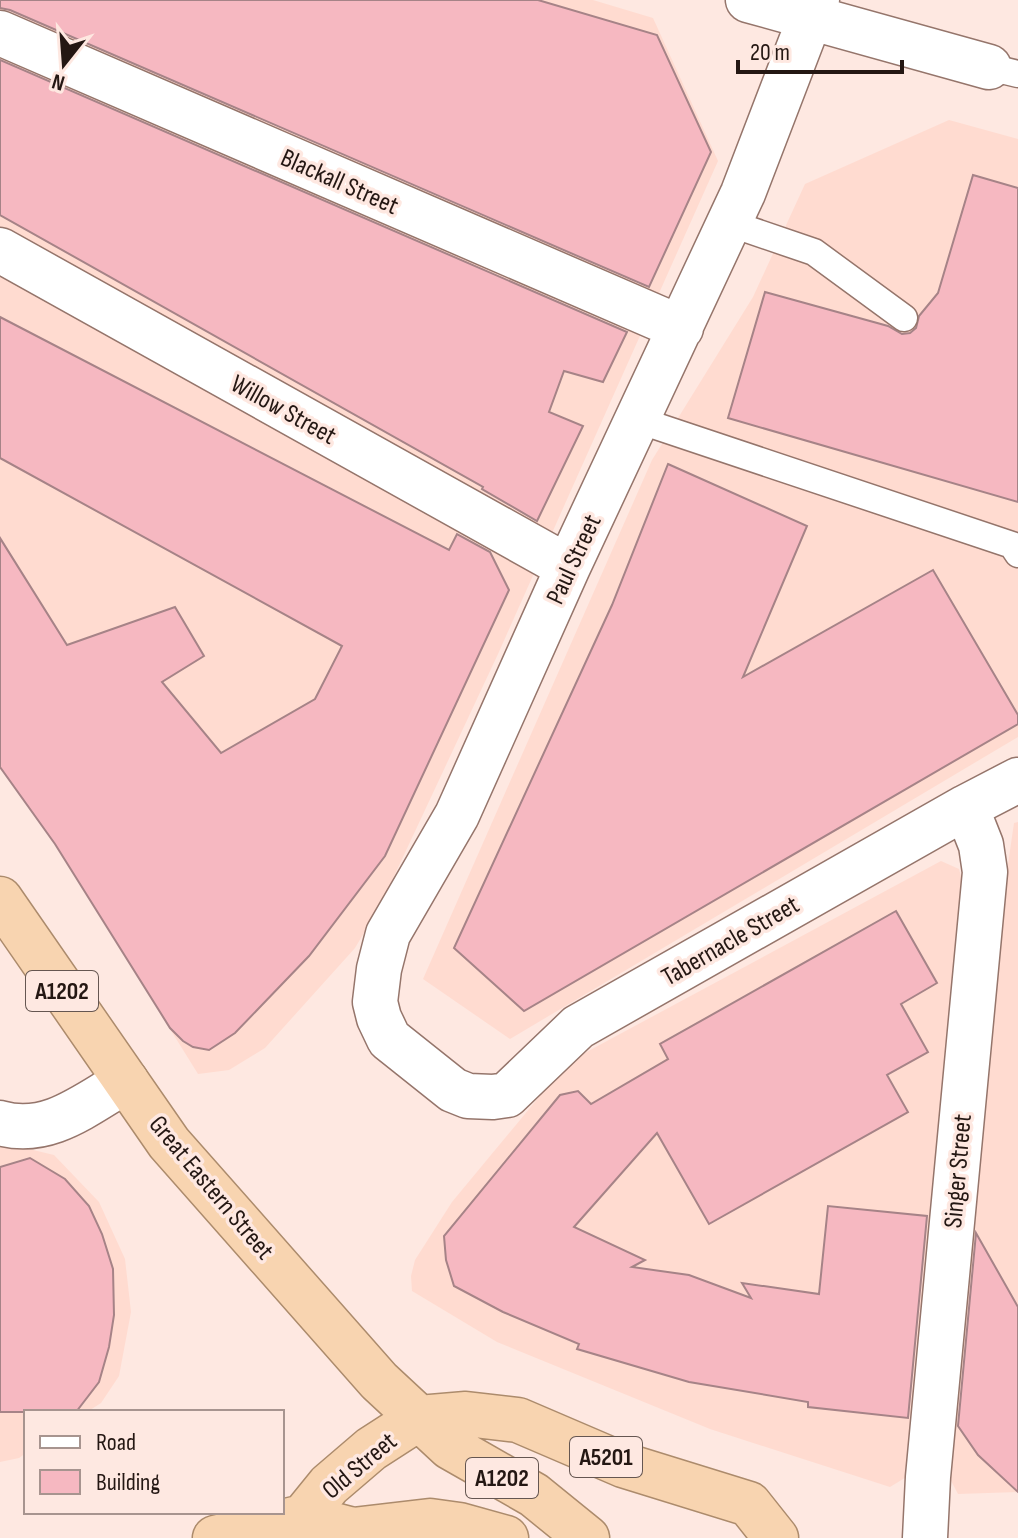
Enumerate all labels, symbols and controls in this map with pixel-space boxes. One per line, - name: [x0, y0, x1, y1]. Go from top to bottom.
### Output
- north arrow: [24, 24, 104, 104]
- scale bar: [738, 24, 902, 74]
- text: 20 m: [750, 38, 790, 67]
- text: N: [49, 67, 68, 96]
- street label: Blackall Street: [276, 143, 403, 222]
- street label: Willow Street: [225, 369, 341, 452]
- street label: Paul Street: [540, 510, 609, 609]
- street label: Tabernacle Street: [657, 889, 805, 993]
- road number: A1202: [26, 971, 98, 1011]
- street label: Great Eastern Street: [142, 1110, 280, 1266]
- street label: Singer Street: [938, 1113, 979, 1229]
- legend: [24, 1410, 284, 1514]
- street label: Old Street: [316, 1426, 403, 1506]
- text: Road: [96, 1428, 136, 1457]
- road number: A5201: [570, 1437, 642, 1477]
- road number: A1202: [466, 1458, 538, 1498]
- text: Building: [96, 1468, 160, 1497]

